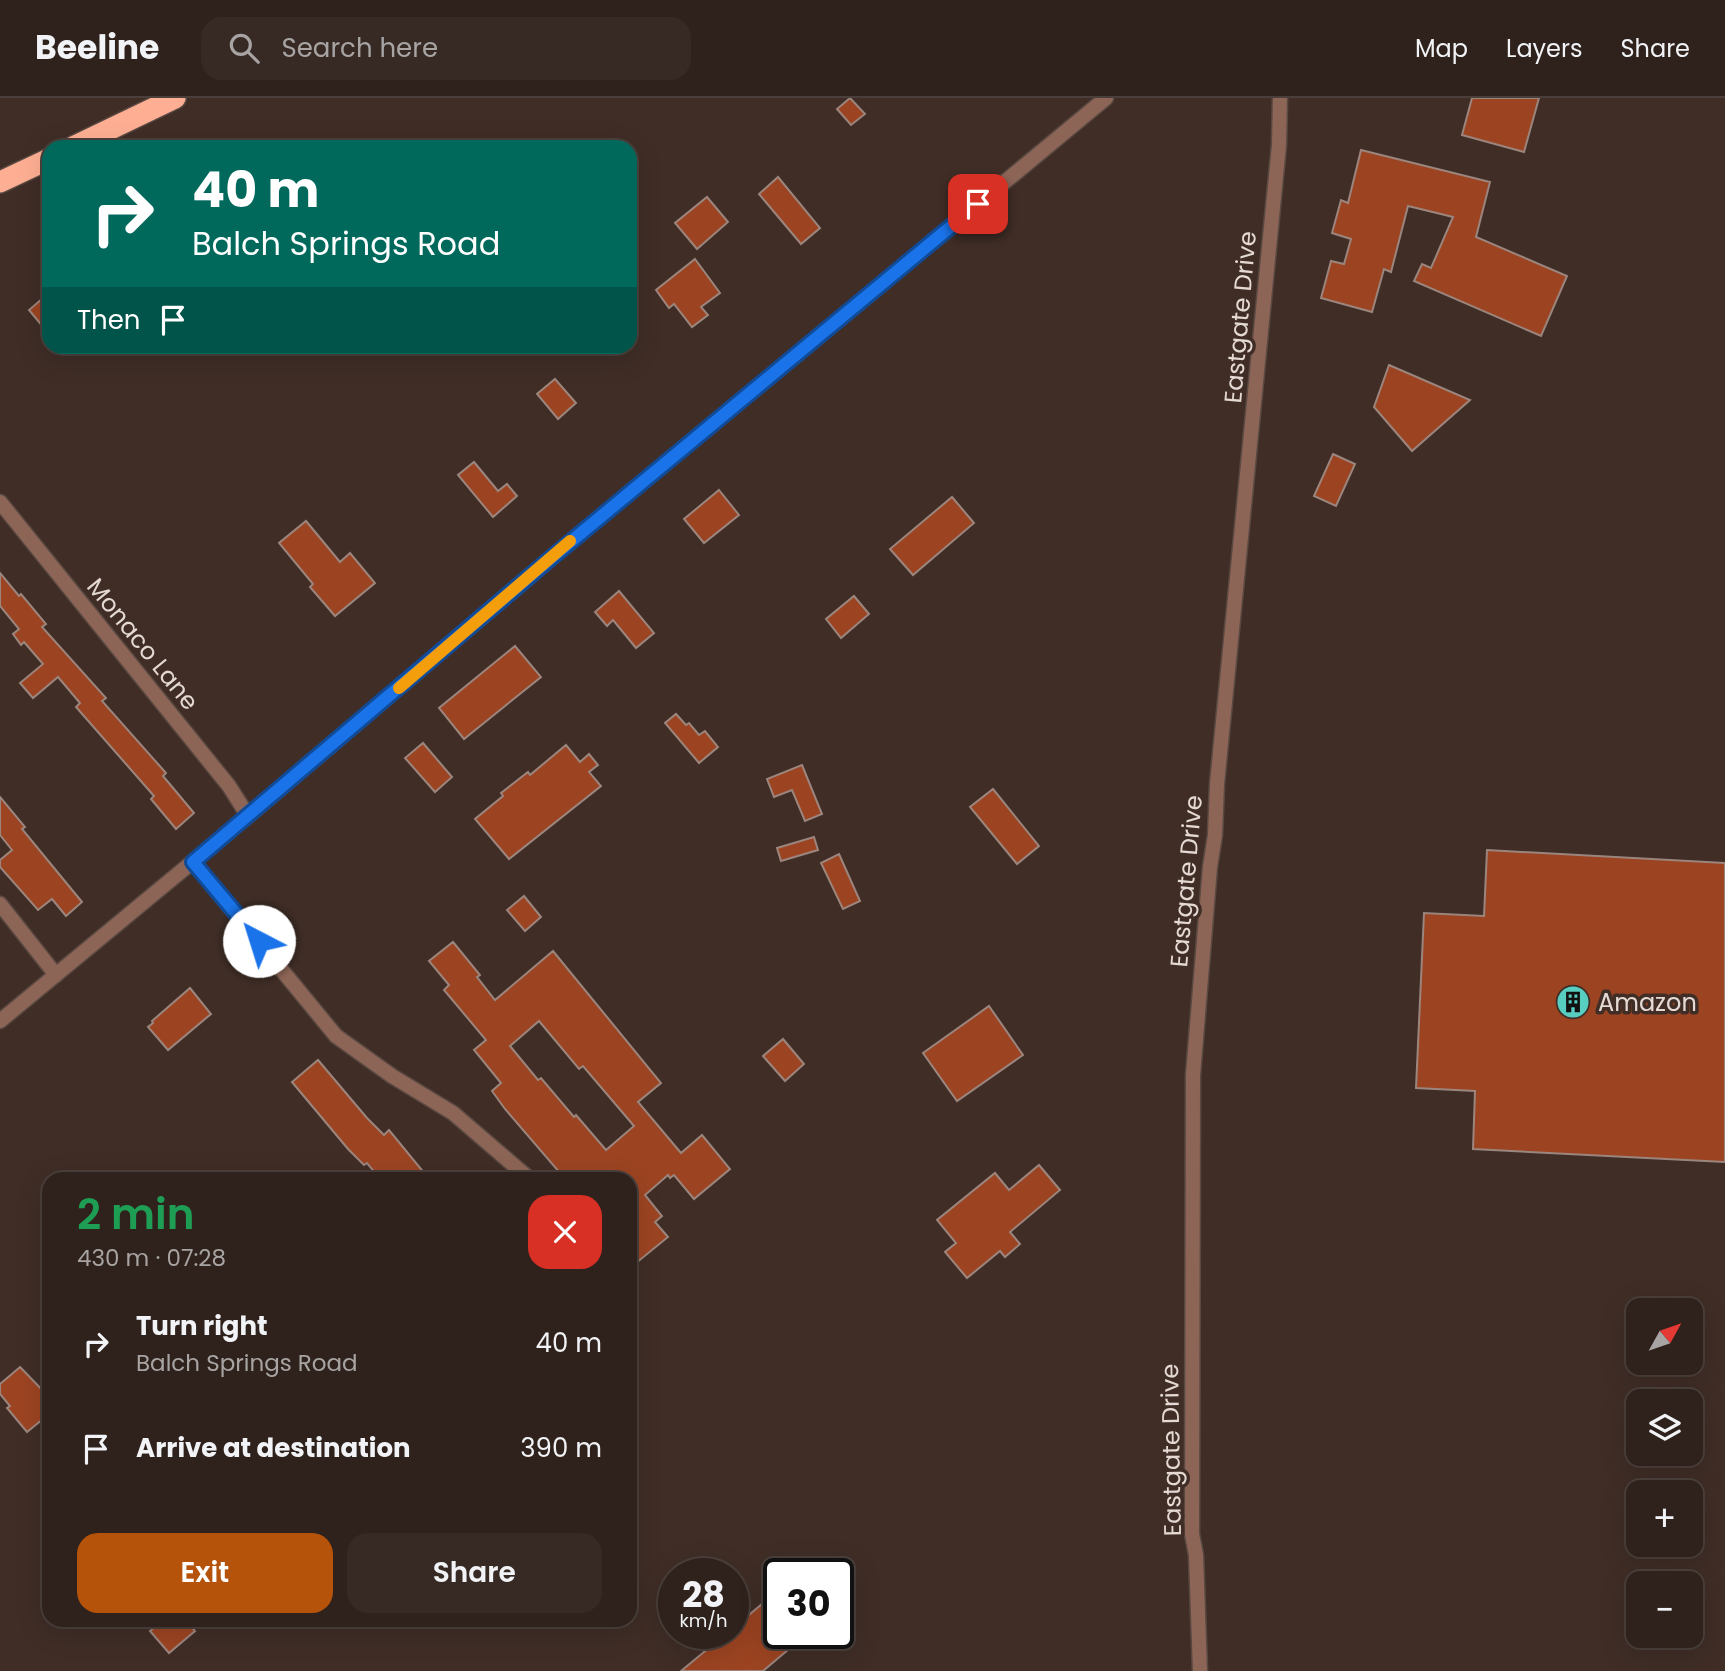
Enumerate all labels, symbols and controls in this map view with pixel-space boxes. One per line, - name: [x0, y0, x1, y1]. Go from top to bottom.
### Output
- search box: [201, 17, 691, 80]
- text: Beeline: [35, 24, 159, 71]
- icon: search: [225, 29, 263, 67]
- text: Search here: [281, 30, 438, 66]
- text: Map: [1415, 32, 1468, 65]
- text: Layers: [1506, 32, 1582, 65]
- text: Share: [1620, 32, 1690, 65]
- text: 40 m: [192, 156, 319, 224]
- icon: right: [77, 168, 168, 259]
- pin: [948, 174, 1008, 234]
- icon: arrive: [959, 185, 997, 223]
- text: Balch Springs Road: [192, 221, 500, 266]
- street label: Eastgate Drive: [1216, 230, 1264, 404]
- icon: arrive: [154, 301, 192, 339]
- text: Then: [77, 302, 140, 338]
- street label: Monaco Lane: [80, 571, 206, 717]
- street label: Eastgate Drive: [1162, 794, 1210, 968]
- position arrow: [222, 904, 296, 978]
- building icon: Amazon: [1554, 983, 1592, 1021]
- place label: Amazon: [1598, 986, 1697, 1019]
- text: 2 min: [77, 1185, 195, 1244]
- button: close: [528, 1195, 602, 1269]
- text: 430 m · 07:28: [77, 1242, 226, 1274]
- north arrow: [1626, 1298, 1703, 1376]
- map controls: [1626, 1298, 1703, 1648]
- text: Turn right: [136, 1308, 268, 1344]
- icon: right: [77, 1325, 115, 1363]
- text: 40 m: [536, 1325, 602, 1361]
- text: Balch Springs Road: [136, 1347, 358, 1379]
- street label: Eastgate Drive: [1153, 1363, 1189, 1537]
- button: layers: [1626, 1389, 1703, 1466]
- icon: arrive: [77, 1430, 115, 1468]
- text: Arrive at destination: [136, 1430, 411, 1466]
- text: 390 m: [520, 1430, 602, 1466]
- button: +: [1626, 1480, 1703, 1557]
- button: Exit: [77, 1533, 333, 1613]
- button: Share: [347, 1533, 602, 1613]
- speed limit sign: 30: [763, 1558, 854, 1649]
- text: 28: [682, 1570, 725, 1619]
- button: −: [1626, 1571, 1703, 1648]
- text: km/h: [680, 1608, 727, 1633]

